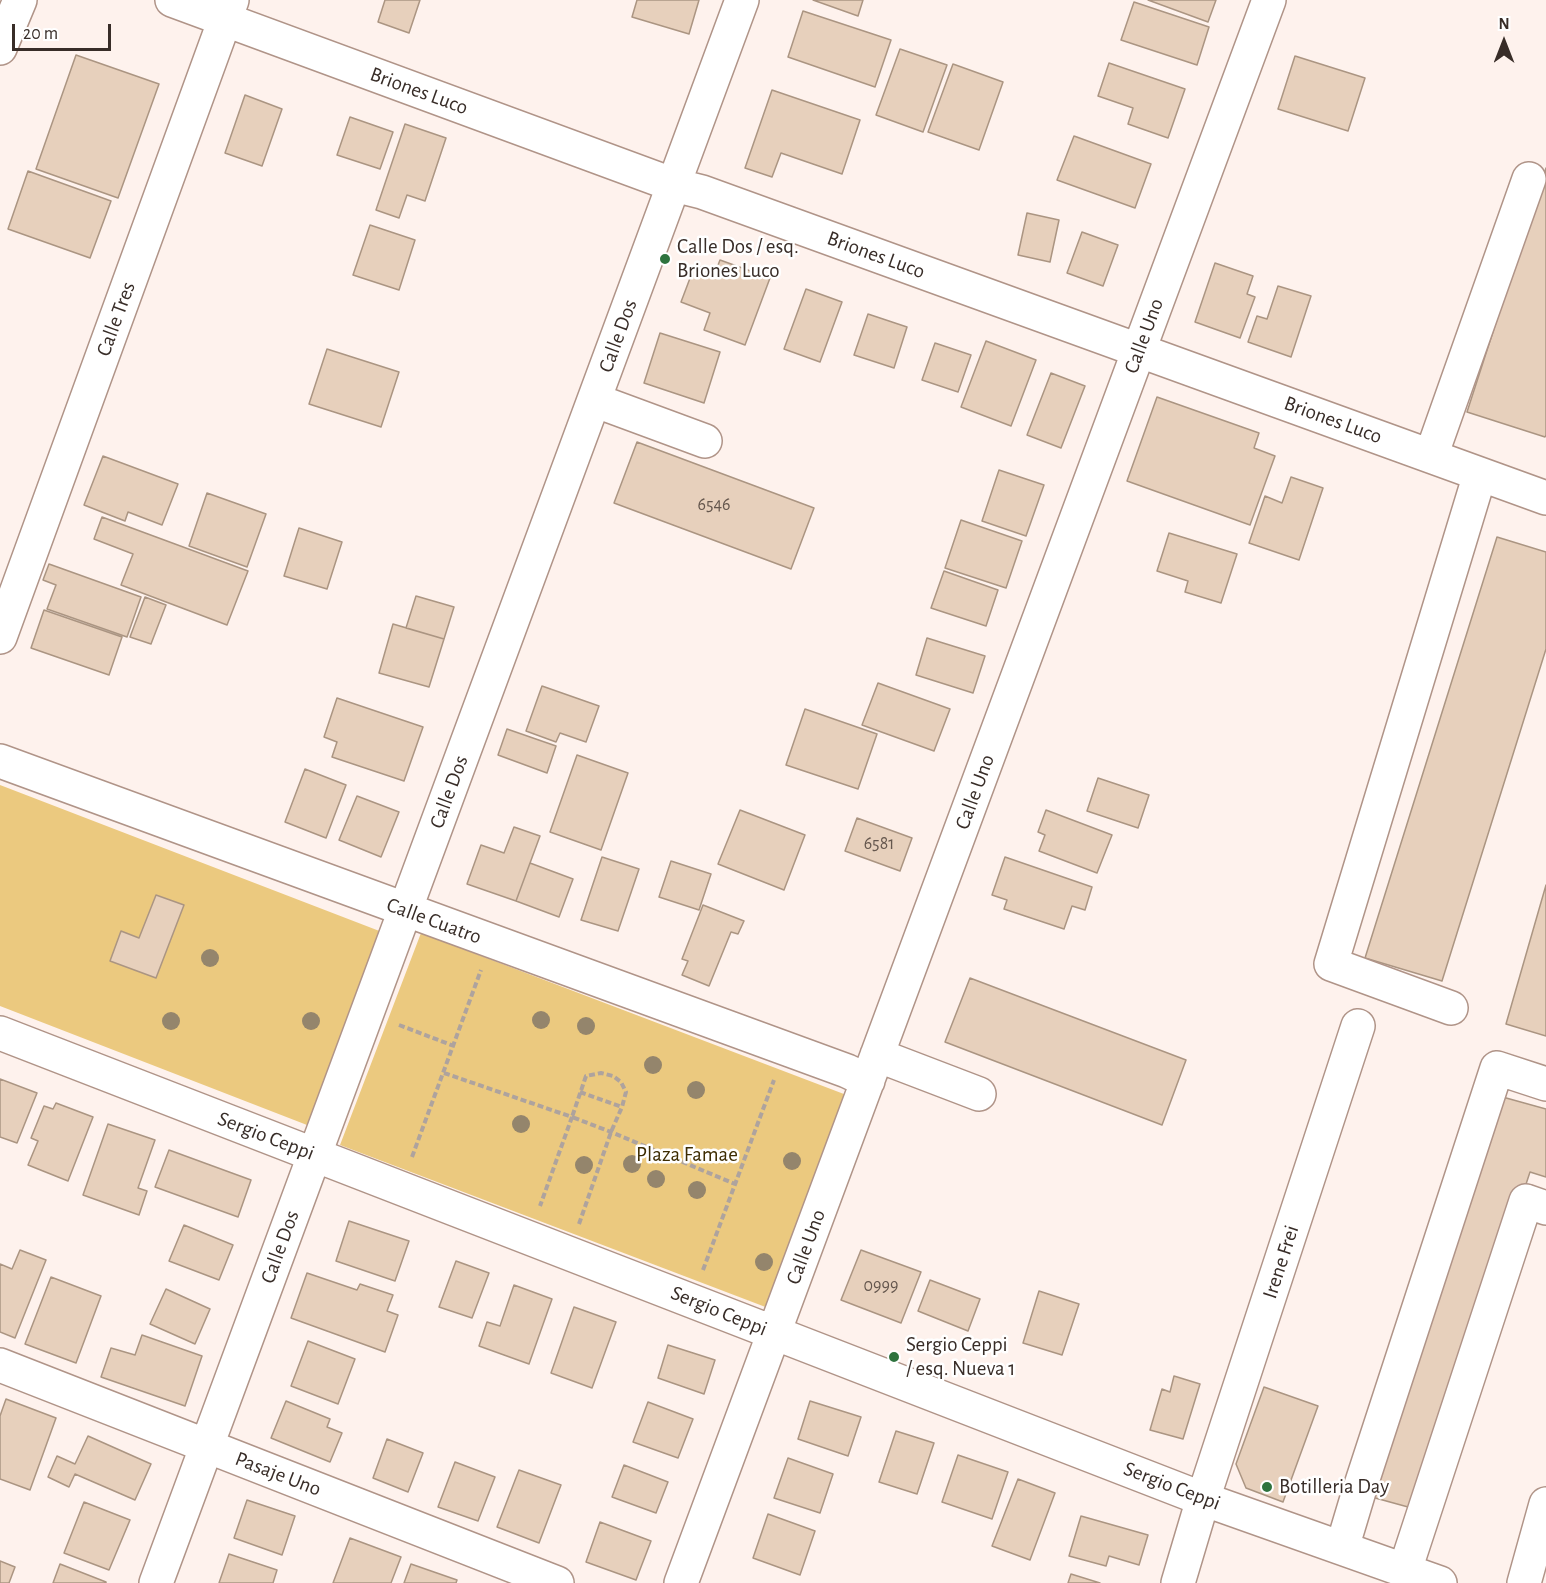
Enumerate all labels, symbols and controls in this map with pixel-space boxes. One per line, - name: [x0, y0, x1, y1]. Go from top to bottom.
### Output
- scale bar: [15, 12, 114, 50]
- north arrow: [1474, 12, 1534, 72]
- text: N: [1498, 16, 1510, 32]
- text: 20 m: [23, 25, 58, 43]
- street label: Briones Luco: [366, 62, 472, 120]
- street label: Briones Luco: [823, 226, 929, 284]
- place label: Calle Dos / esq. Briones Luco: [677, 234, 799, 284]
- marker: Calle Dos / esq. Briones Luco: [658, 252, 672, 266]
- street label: Calle Tres: [91, 278, 141, 360]
- street label: Calle Uno: [1119, 295, 1169, 377]
- street label: Calle Dos: [593, 296, 643, 376]
- street label: Briones Luco: [1280, 391, 1386, 449]
- house number: 6546: [697, 494, 731, 516]
- street label: Calle Uno: [950, 751, 1000, 833]
- street label: Calle Dos: [424, 752, 474, 832]
- house number: 6581: [864, 833, 894, 855]
- street label: Calle Cuatro: [383, 892, 485, 950]
- street label: Sergio Ceppi: [214, 1106, 318, 1166]
- park label: Plaza Famae: [636, 1142, 738, 1168]
- street label: Calle Uno: [781, 1206, 831, 1288]
- street label: Calle Dos: [255, 1207, 305, 1287]
- street label: Irene Frei: [1257, 1222, 1305, 1302]
- house number: 0999: [864, 1275, 898, 1297]
- street label: Sergio Ceppi: [667, 1280, 771, 1342]
- place label: Sergio Ceppi / esq. Nueva 1: [906, 1332, 1015, 1382]
- marker: Sergio Ceppi / esq. Nueva 1: [887, 1350, 901, 1364]
- street label: Pasaje Uno: [231, 1446, 325, 1502]
- street label: Sergio Ceppi: [1120, 1456, 1224, 1516]
- place label: Botilleria Day: [1279, 1474, 1389, 1500]
- marker: Botilleria Day: [1260, 1480, 1274, 1494]

